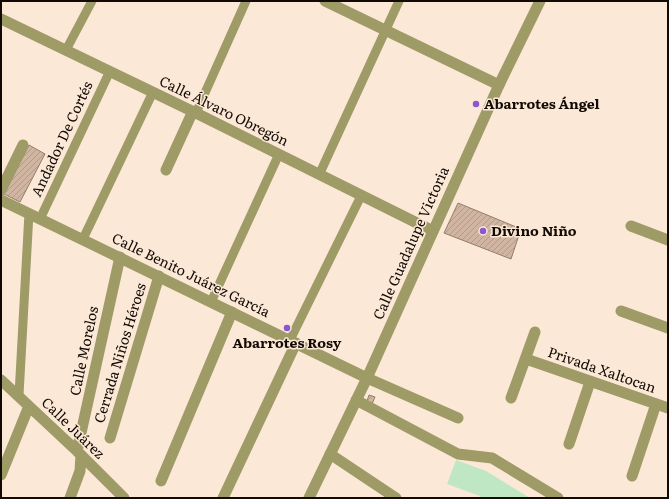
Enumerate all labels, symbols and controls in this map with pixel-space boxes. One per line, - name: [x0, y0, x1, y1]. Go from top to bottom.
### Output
- street label: Calle Álvaro Obregón: [156, 70, 292, 150]
- street label: Andador De Cortés: [26, 78, 97, 200]
- place label: Abarrotes Ángel: [484, 93, 600, 113]
- marker: Abarrotes Ángel: [471, 99, 481, 109]
- street label: Calle Guadalupe Victoria: [367, 162, 453, 322]
- place label: Divino Niño: [491, 220, 577, 240]
- marker: Divino Niño: [478, 226, 488, 236]
- street label: Calle Benito Juárez García: [109, 227, 274, 321]
- street label: Cerrada Niños Héroes: [88, 280, 150, 425]
- street label: Calle Morelos: [64, 304, 102, 397]
- marker: Abarrotes Rosy: [282, 323, 292, 333]
- place label: Abarrotes Rosy: [233, 332, 342, 352]
- street label: Privada Xaltocan: [546, 341, 659, 397]
- street label: Calle Juárez: [38, 392, 110, 463]

